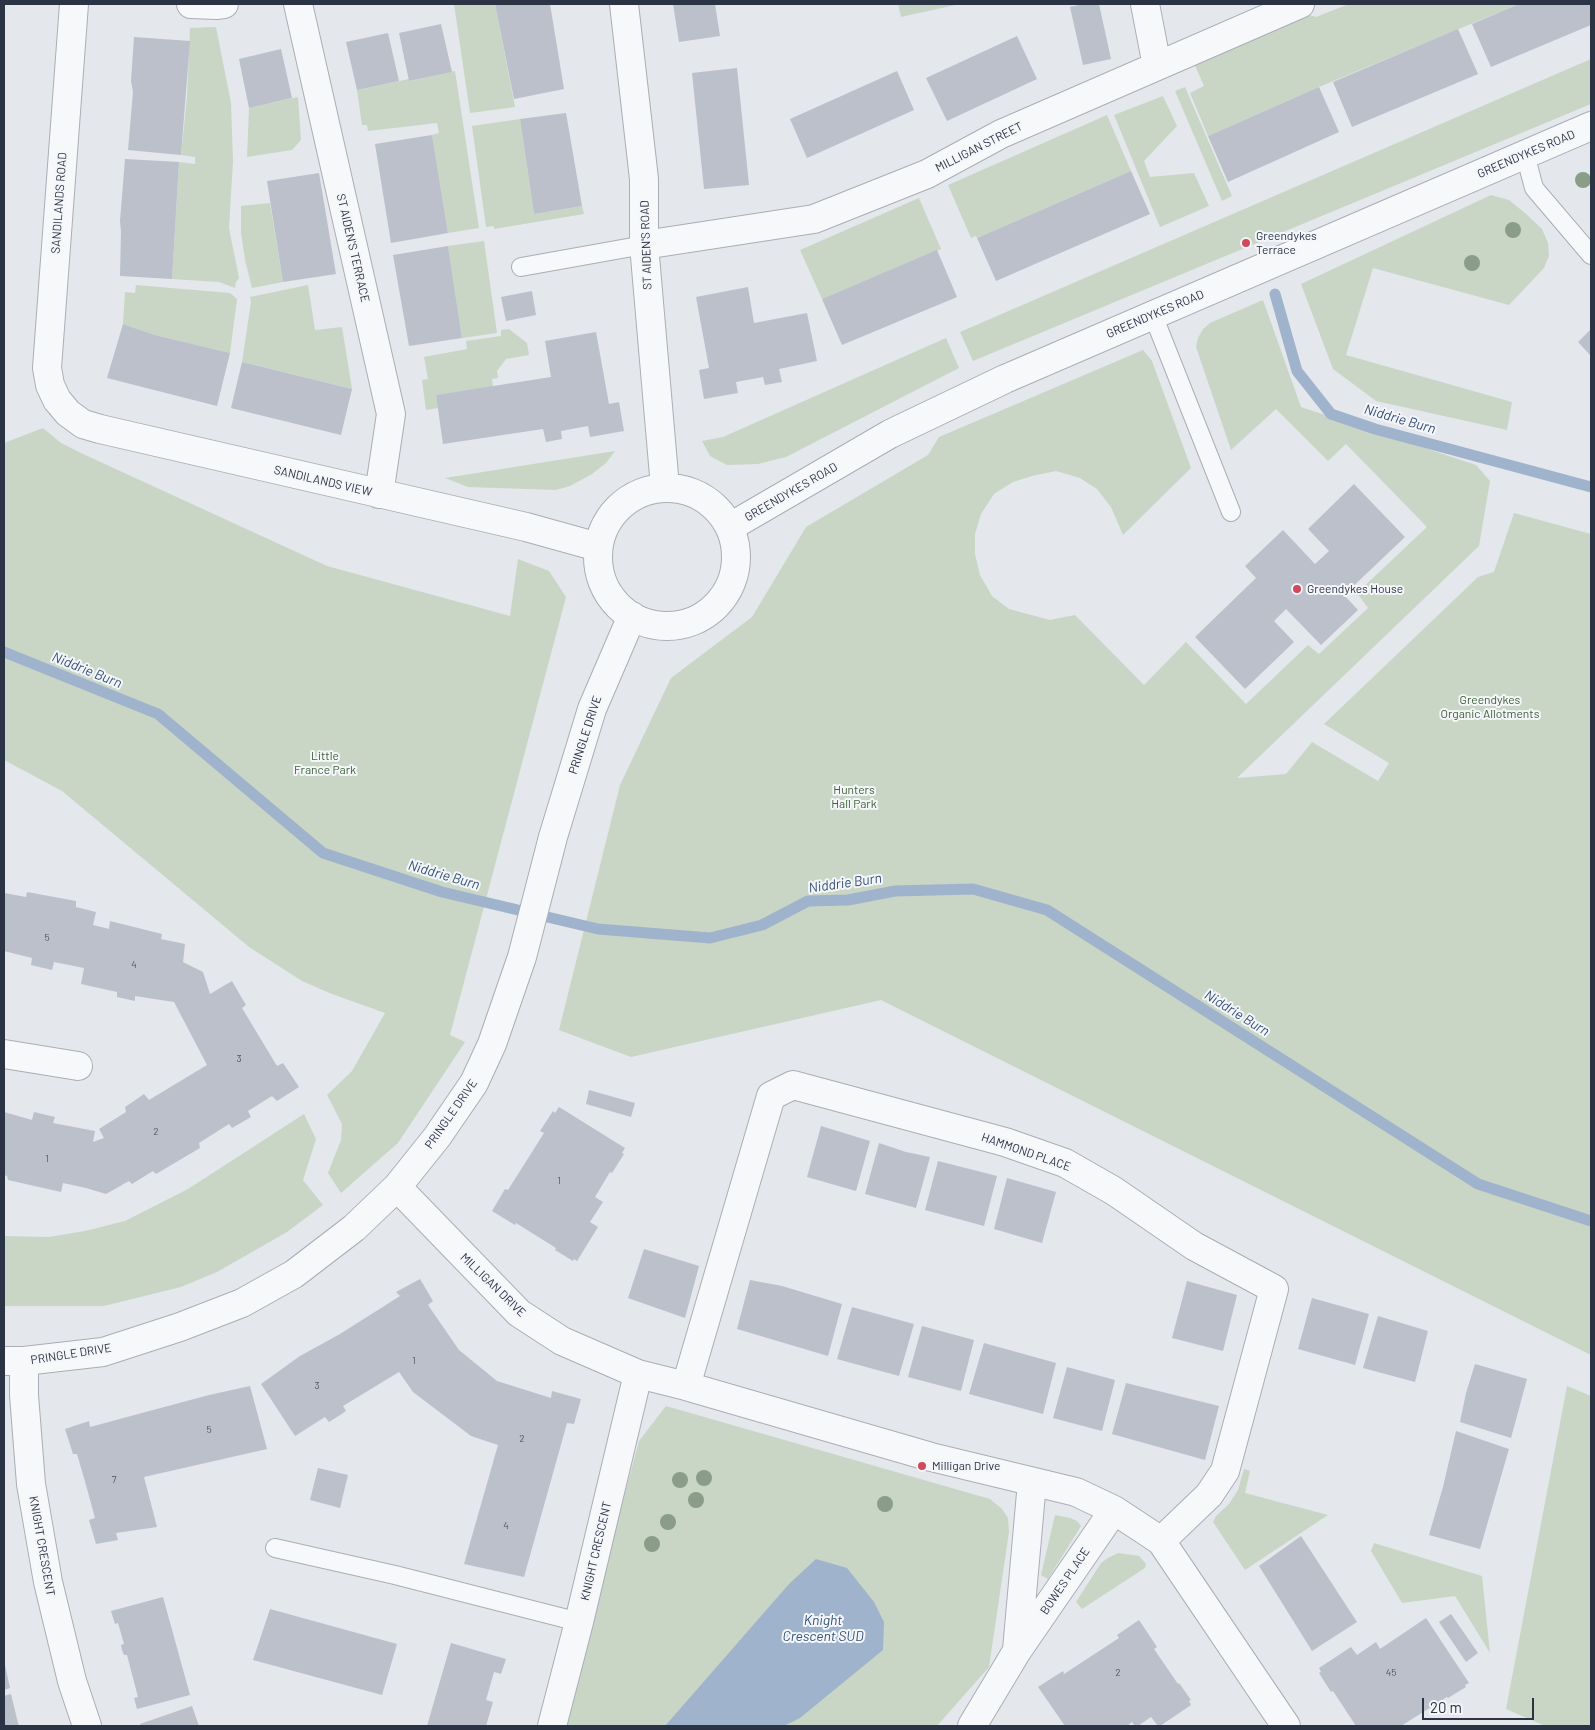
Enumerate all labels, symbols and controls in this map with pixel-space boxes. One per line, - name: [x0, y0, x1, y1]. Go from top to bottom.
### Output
- street label: MILLIGAN STREET: [933, 119, 1025, 175]
- street label: GREENDYKES ROAD: [1475, 127, 1577, 181]
- street label: SANDILANDS ROAD: [48, 152, 70, 254]
- street label: ST AIDEN'S TERRACE: [333, 192, 373, 304]
- street label: ST AIDEN'S ROAD: [637, 200, 655, 290]
- place label: Greendykes Terrace: [1256, 229, 1317, 257]
- marker: Greendykes Terrace: [1240, 237, 1252, 249]
- street label: GREENDYKES ROAD: [1104, 287, 1206, 341]
- water label: Niddrie Burn: [1362, 401, 1438, 437]
- street label: GREENDYKES ROAD: [742, 460, 840, 524]
- street label: SANDILANDS VIEW: [273, 463, 373, 499]
- place label: Greendykes House: [1307, 582, 1403, 596]
- marker: Greendykes House: [1291, 583, 1303, 595]
- water label: Niddrie Burn: [50, 648, 124, 692]
- park label: Greendykes Organic Allotments: [1441, 693, 1539, 721]
- street label: PRINGLE DRIVE: [566, 694, 604, 776]
- park label: Little France Park: [294, 749, 356, 777]
- park label: Hunters Hall Park: [831, 783, 877, 811]
- water label: Niddrie Burn: [406, 857, 482, 893]
- water label: Niddrie Burn: [807, 870, 883, 896]
- house number: 5: [44, 932, 50, 944]
- house number: 4: [131, 959, 137, 971]
- water label: Niddrie Burn: [1201, 986, 1273, 1040]
- house number: 3: [236, 1053, 242, 1065]
- street label: PRINGLE DRIVE: [422, 1076, 480, 1152]
- house number: 2: [153, 1126, 159, 1138]
- street label: HAMMOND PLACE: [979, 1130, 1073, 1174]
- house number: 1: [45, 1153, 49, 1165]
- house number: 1: [557, 1175, 561, 1187]
- street label: MILLIGAN DRIVE: [457, 1250, 529, 1320]
- street label: PRINGLE DRIVE: [30, 1341, 112, 1367]
- house number: 1: [412, 1355, 416, 1367]
- house number: 3: [314, 1380, 320, 1392]
- house number: 5: [206, 1424, 212, 1436]
- house number: 2: [519, 1433, 525, 1445]
- place label: Milligan Drive: [932, 1459, 1000, 1473]
- marker: Milligan Drive: [916, 1460, 928, 1472]
- house number: 7: [112, 1474, 116, 1486]
- street label: KNIGHT CRESCENT: [26, 1495, 58, 1597]
- street label: KNIGHT CRESCENT: [578, 1500, 614, 1602]
- house number: 4: [503, 1520, 509, 1532]
- street label: BOWES PLACE: [1037, 1545, 1093, 1617]
- water label: Knight Crescent SUD: [782, 1612, 864, 1644]
- house number: 2: [1115, 1667, 1121, 1679]
- house number: 45: [1386, 1667, 1396, 1679]
- scale bar: [1425, 1688, 1538, 1720]
- text: 20 m: [1430, 1698, 1462, 1716]

